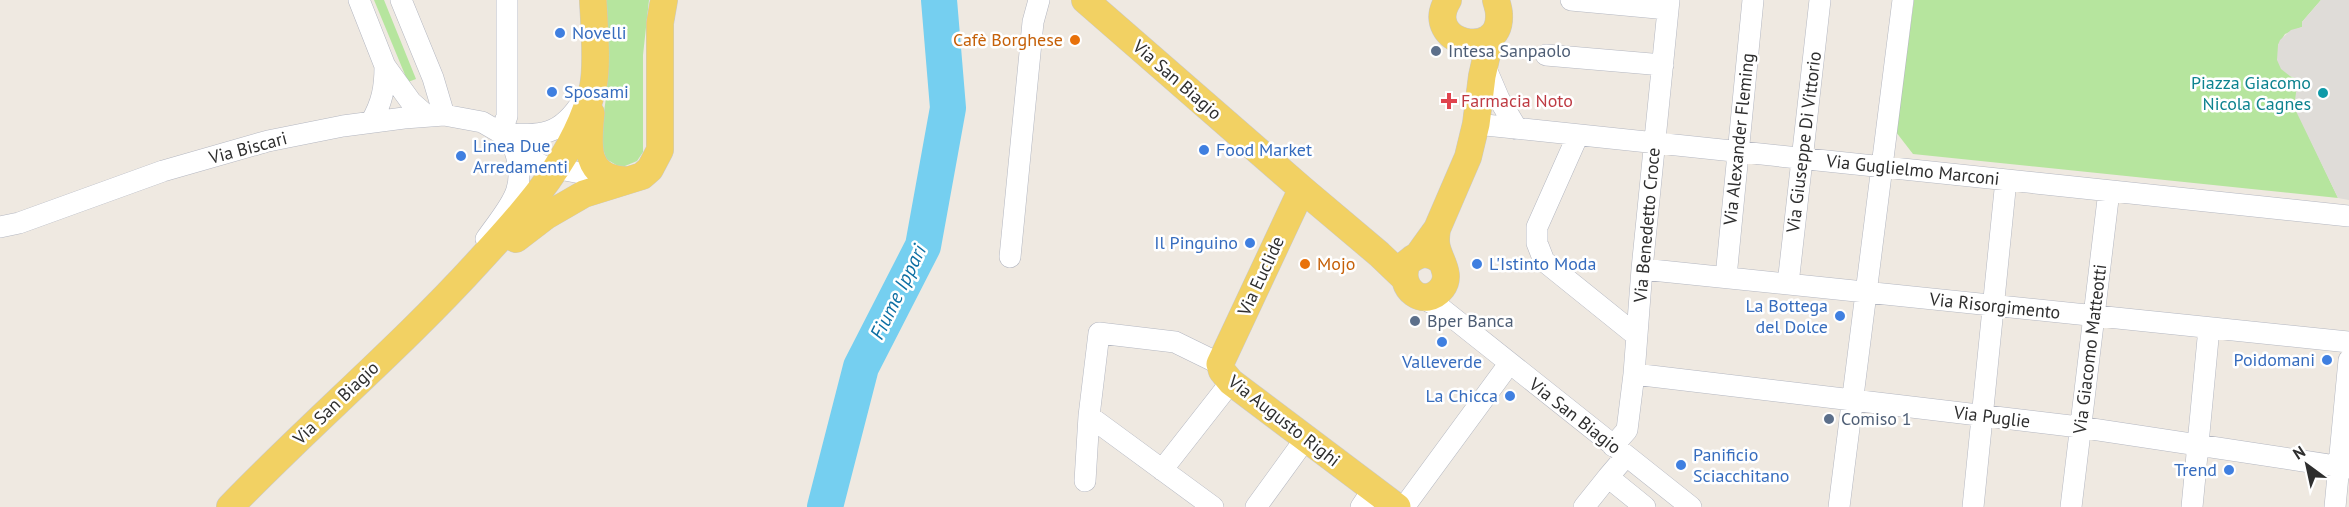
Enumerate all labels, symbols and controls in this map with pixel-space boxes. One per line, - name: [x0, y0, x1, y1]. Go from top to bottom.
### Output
- place label: Novelli: [572, 21, 627, 44]
- marker: Novelli: [553, 26, 567, 40]
- place label: Cafè Borghese: [953, 28, 1063, 51]
- marker: Cafè Borghese: [1068, 33, 1082, 47]
- street label: Via San Biagio: [1127, 34, 1227, 124]
- place label: Intesa Sanpaolo: [1448, 39, 1571, 62]
- marker: Intesa Sanpaolo: [1429, 44, 1443, 58]
- street label: Via Giuseppe Di Vittorio: [1781, 50, 1826, 235]
- street label: Via Alexander Fleming: [1718, 52, 1759, 227]
- place label: Piazza Giacomo Nicola Cagnes: [2191, 71, 2311, 115]
- place label: Sposami: [564, 80, 629, 103]
- marker: Sposami: [545, 85, 559, 99]
- marker: Piazza Giacomo Nicola Cagnes: [2316, 86, 2330, 100]
- place label: Farmacia Noto: [1461, 89, 1573, 112]
- marker: Farmacia Noto: [1442, 94, 1456, 108]
- street label: Via Biscari: [205, 126, 289, 169]
- place label: Linea Due Arredamenti: [473, 134, 568, 178]
- place label: Food Market: [1216, 138, 1312, 161]
- marker: Food Market: [1197, 143, 1211, 157]
- street label: Via Benedetto Croce: [1628, 147, 1665, 304]
- marker: Linea Due Arredamenti: [454, 149, 468, 163]
- street label: Via Guglielmo Marconi: [1824, 149, 2001, 190]
- place label: Il Pinguino: [1154, 231, 1238, 254]
- street label: Via Euclide: [1232, 232, 1289, 320]
- marker: Il Pinguino: [1243, 236, 1257, 250]
- water label: Fiume Ippari: [864, 240, 932, 344]
- place label: Mojo: [1317, 252, 1355, 275]
- place label: L'Istinto Moda: [1489, 252, 1596, 275]
- marker: Mojo: [1298, 257, 1312, 271]
- marker: L'Istinto Moda: [1470, 257, 1484, 271]
- street label: Via Giacomo Matteotti: [2068, 263, 2111, 436]
- street label: Via Risorgimento: [1928, 287, 2062, 324]
- place label: La Bottega del Dolce: [1746, 294, 1828, 338]
- place label: Bper Banca: [1427, 309, 1514, 332]
- marker: La Bottega del Dolce: [1833, 309, 1847, 323]
- marker: Bper Banca: [1408, 314, 1422, 328]
- marker: Valleverde: [1435, 335, 1449, 349]
- place label: Poidomani: [2234, 348, 2315, 371]
- place label: Valleverde: [1401, 350, 1482, 373]
- marker: Poidomani: [2320, 353, 2334, 367]
- street label: Via San Biagio: [287, 356, 383, 450]
- street label: Via Augusto Righi: [1223, 369, 1345, 471]
- street label: Via San Biagio: [1524, 372, 1626, 459]
- place label: La Chicca: [1426, 384, 1498, 407]
- marker: La Chicca: [1503, 389, 1517, 403]
- street label: Via Puglie: [1952, 400, 2032, 433]
- place label: Comiso 1: [1841, 407, 1912, 430]
- marker: Comiso 1: [1822, 412, 1836, 426]
- north arrow: [2277, 435, 2337, 495]
- text: N: [2289, 441, 2309, 464]
- place label: Panificio Sciacchitano: [1693, 443, 1789, 487]
- marker: Panificio Sciacchitano: [1674, 458, 1688, 472]
- place label: Trend: [2174, 458, 2217, 481]
- marker: Trend: [2222, 463, 2236, 477]

